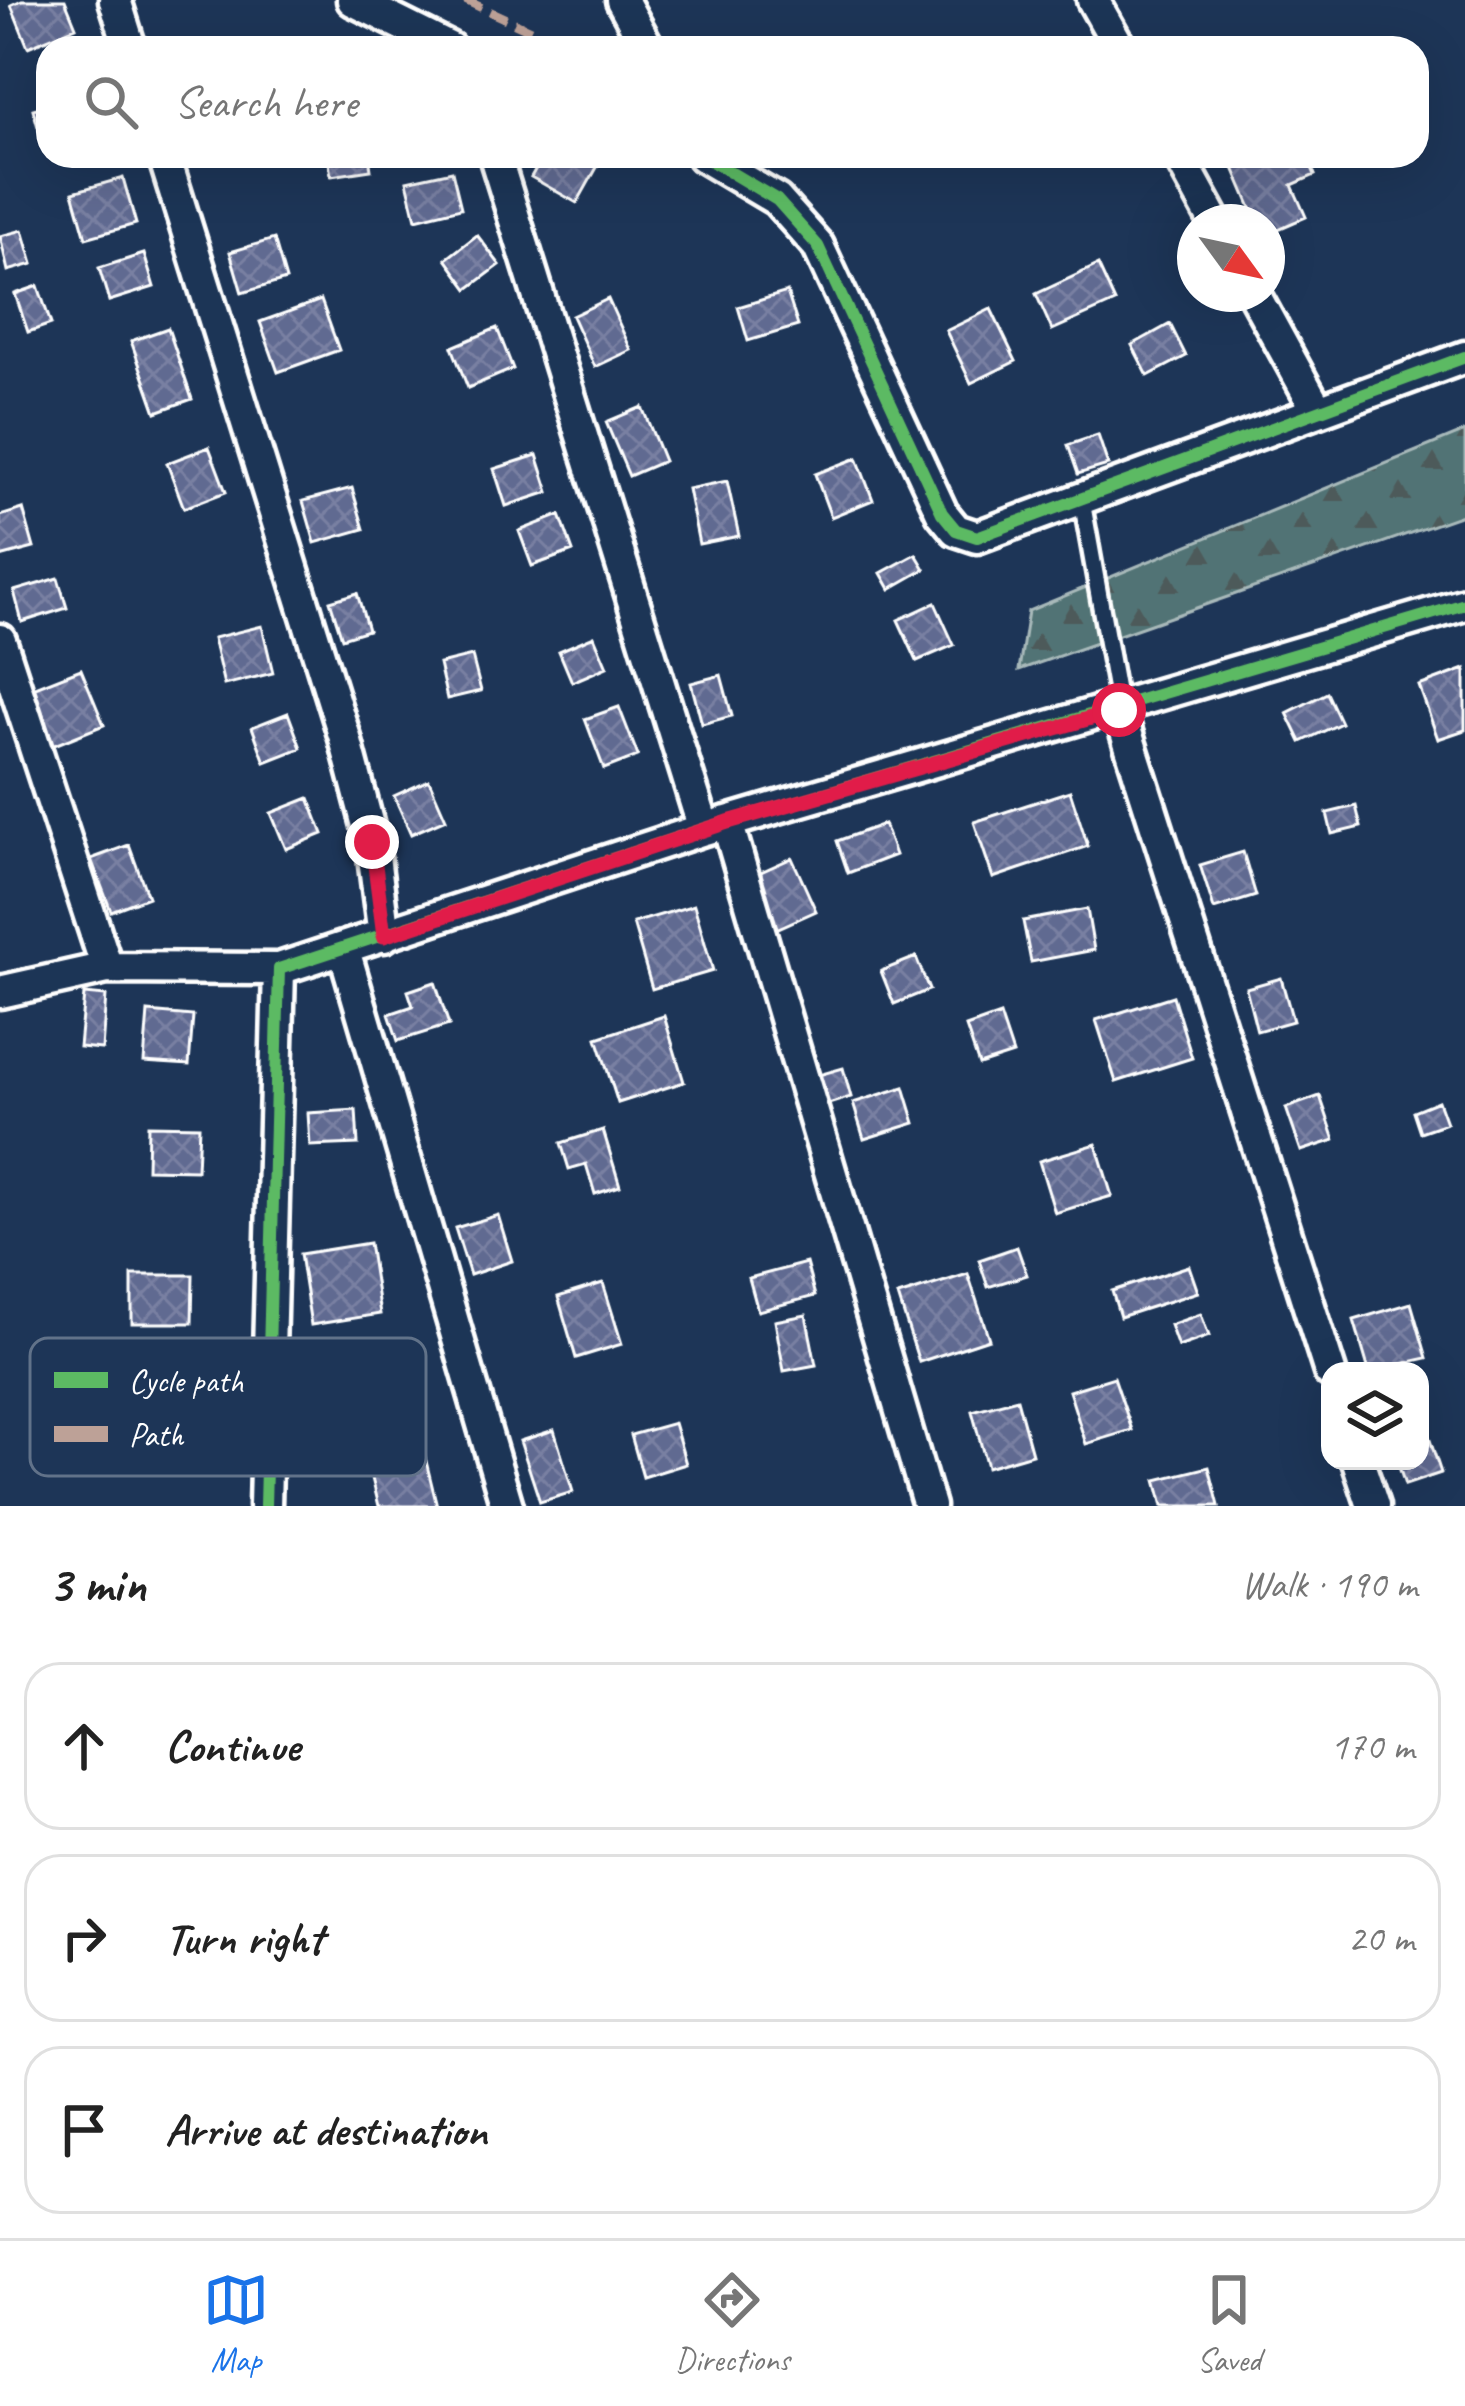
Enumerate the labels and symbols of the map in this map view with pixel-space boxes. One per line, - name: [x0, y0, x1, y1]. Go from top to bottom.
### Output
- north arrow: [1177, 204, 1285, 312]
- route start: [1092, 683, 1146, 737]
- route end: [345, 815, 399, 869]
- legend: [30, 1338, 426, 1476]
- text: Cycle path: [129, 1360, 244, 1402]
- text: Path: [129, 1414, 185, 1456]

